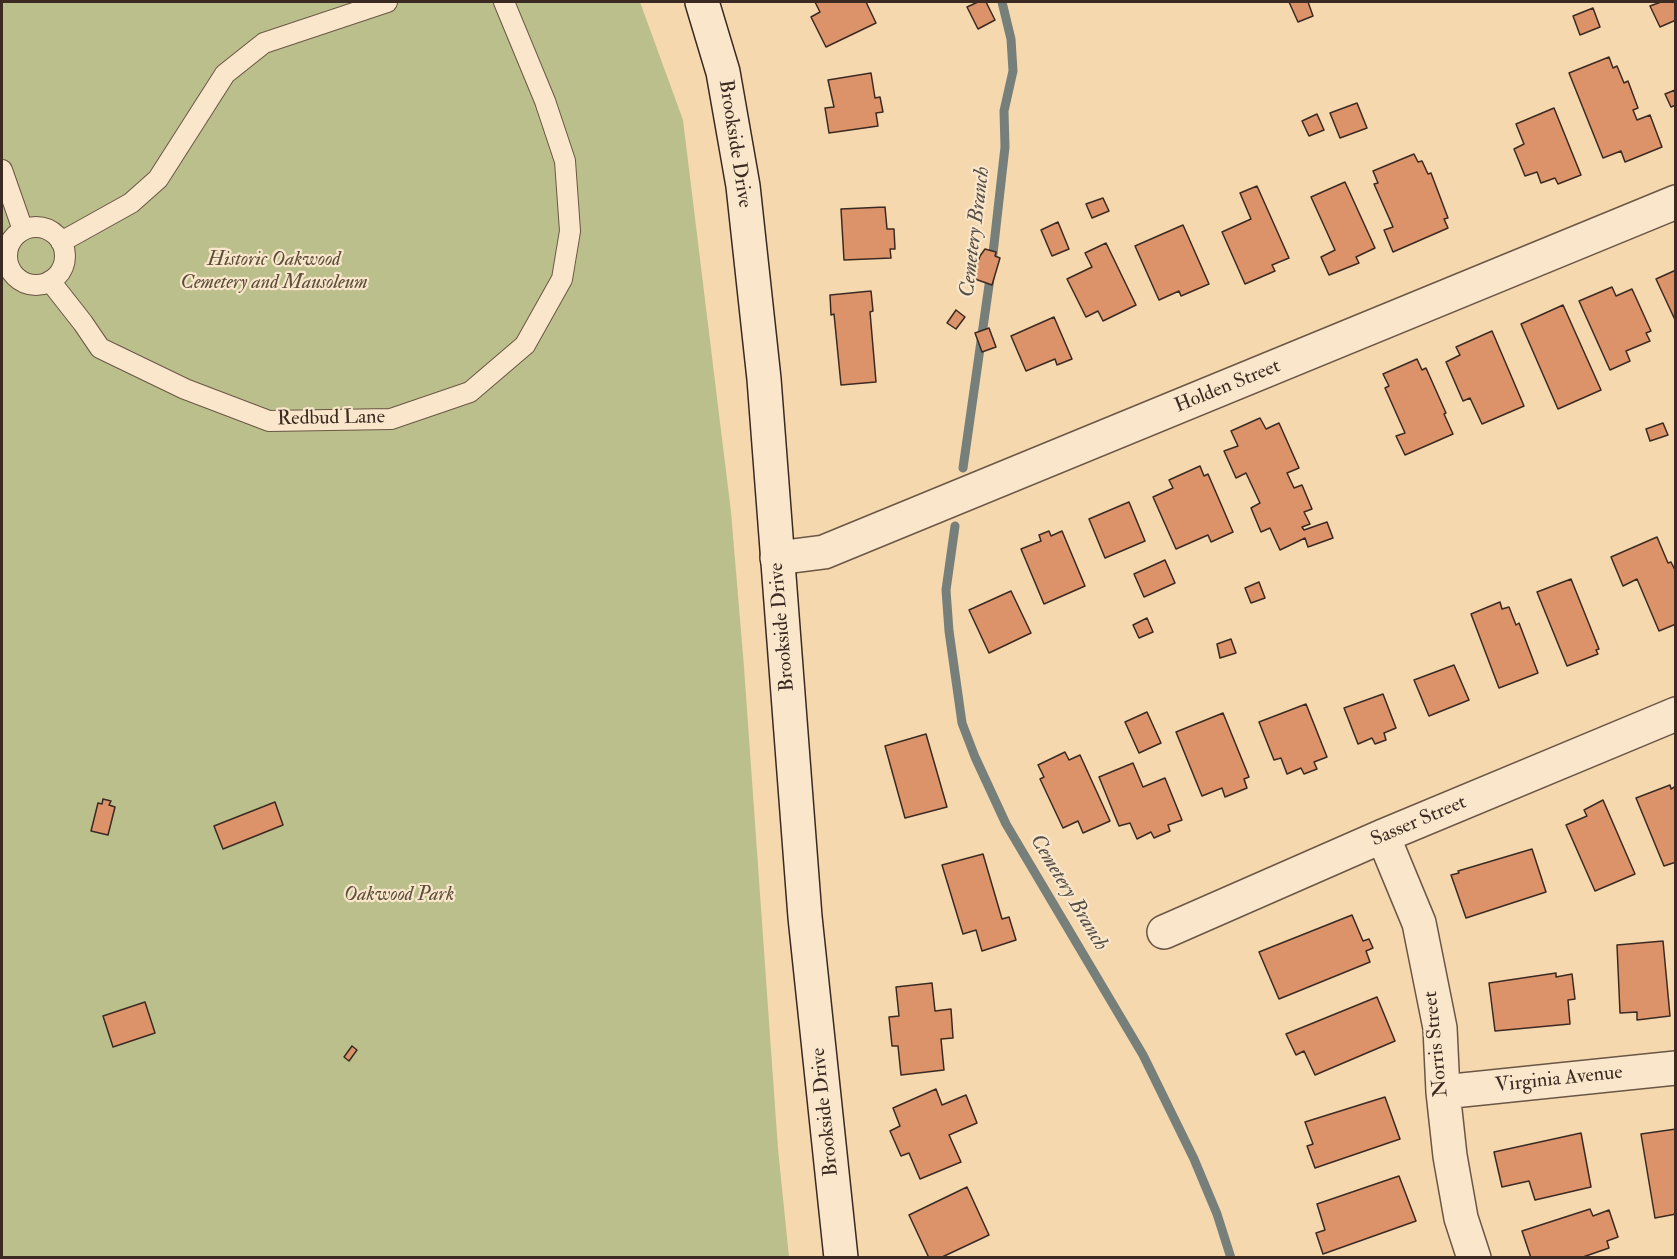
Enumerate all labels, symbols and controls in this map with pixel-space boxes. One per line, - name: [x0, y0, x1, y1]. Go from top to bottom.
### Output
- street label: Brookside Drive: [712, 78, 756, 210]
- water label: Cemetery Branch: [955, 165, 997, 299]
- park label: Historic Oakwood Cemetery and Mausoleum: [180, 249, 368, 296]
- street label: Holden Street: [1172, 355, 1284, 419]
- street label: Redbud Lane: [277, 406, 385, 432]
- street label: Brookside Drive: [765, 562, 801, 692]
- street label: Sasser Street: [1368, 791, 1470, 853]
- water label: Cemetery Branch: [1023, 830, 1113, 956]
- park label: Oakwood Park: [344, 884, 454, 908]
- street label: Norris Street: [1419, 990, 1455, 1098]
- street label: Brookside Drive: [807, 1046, 845, 1178]
- street label: Virginia Avenue: [1494, 1061, 1624, 1099]

